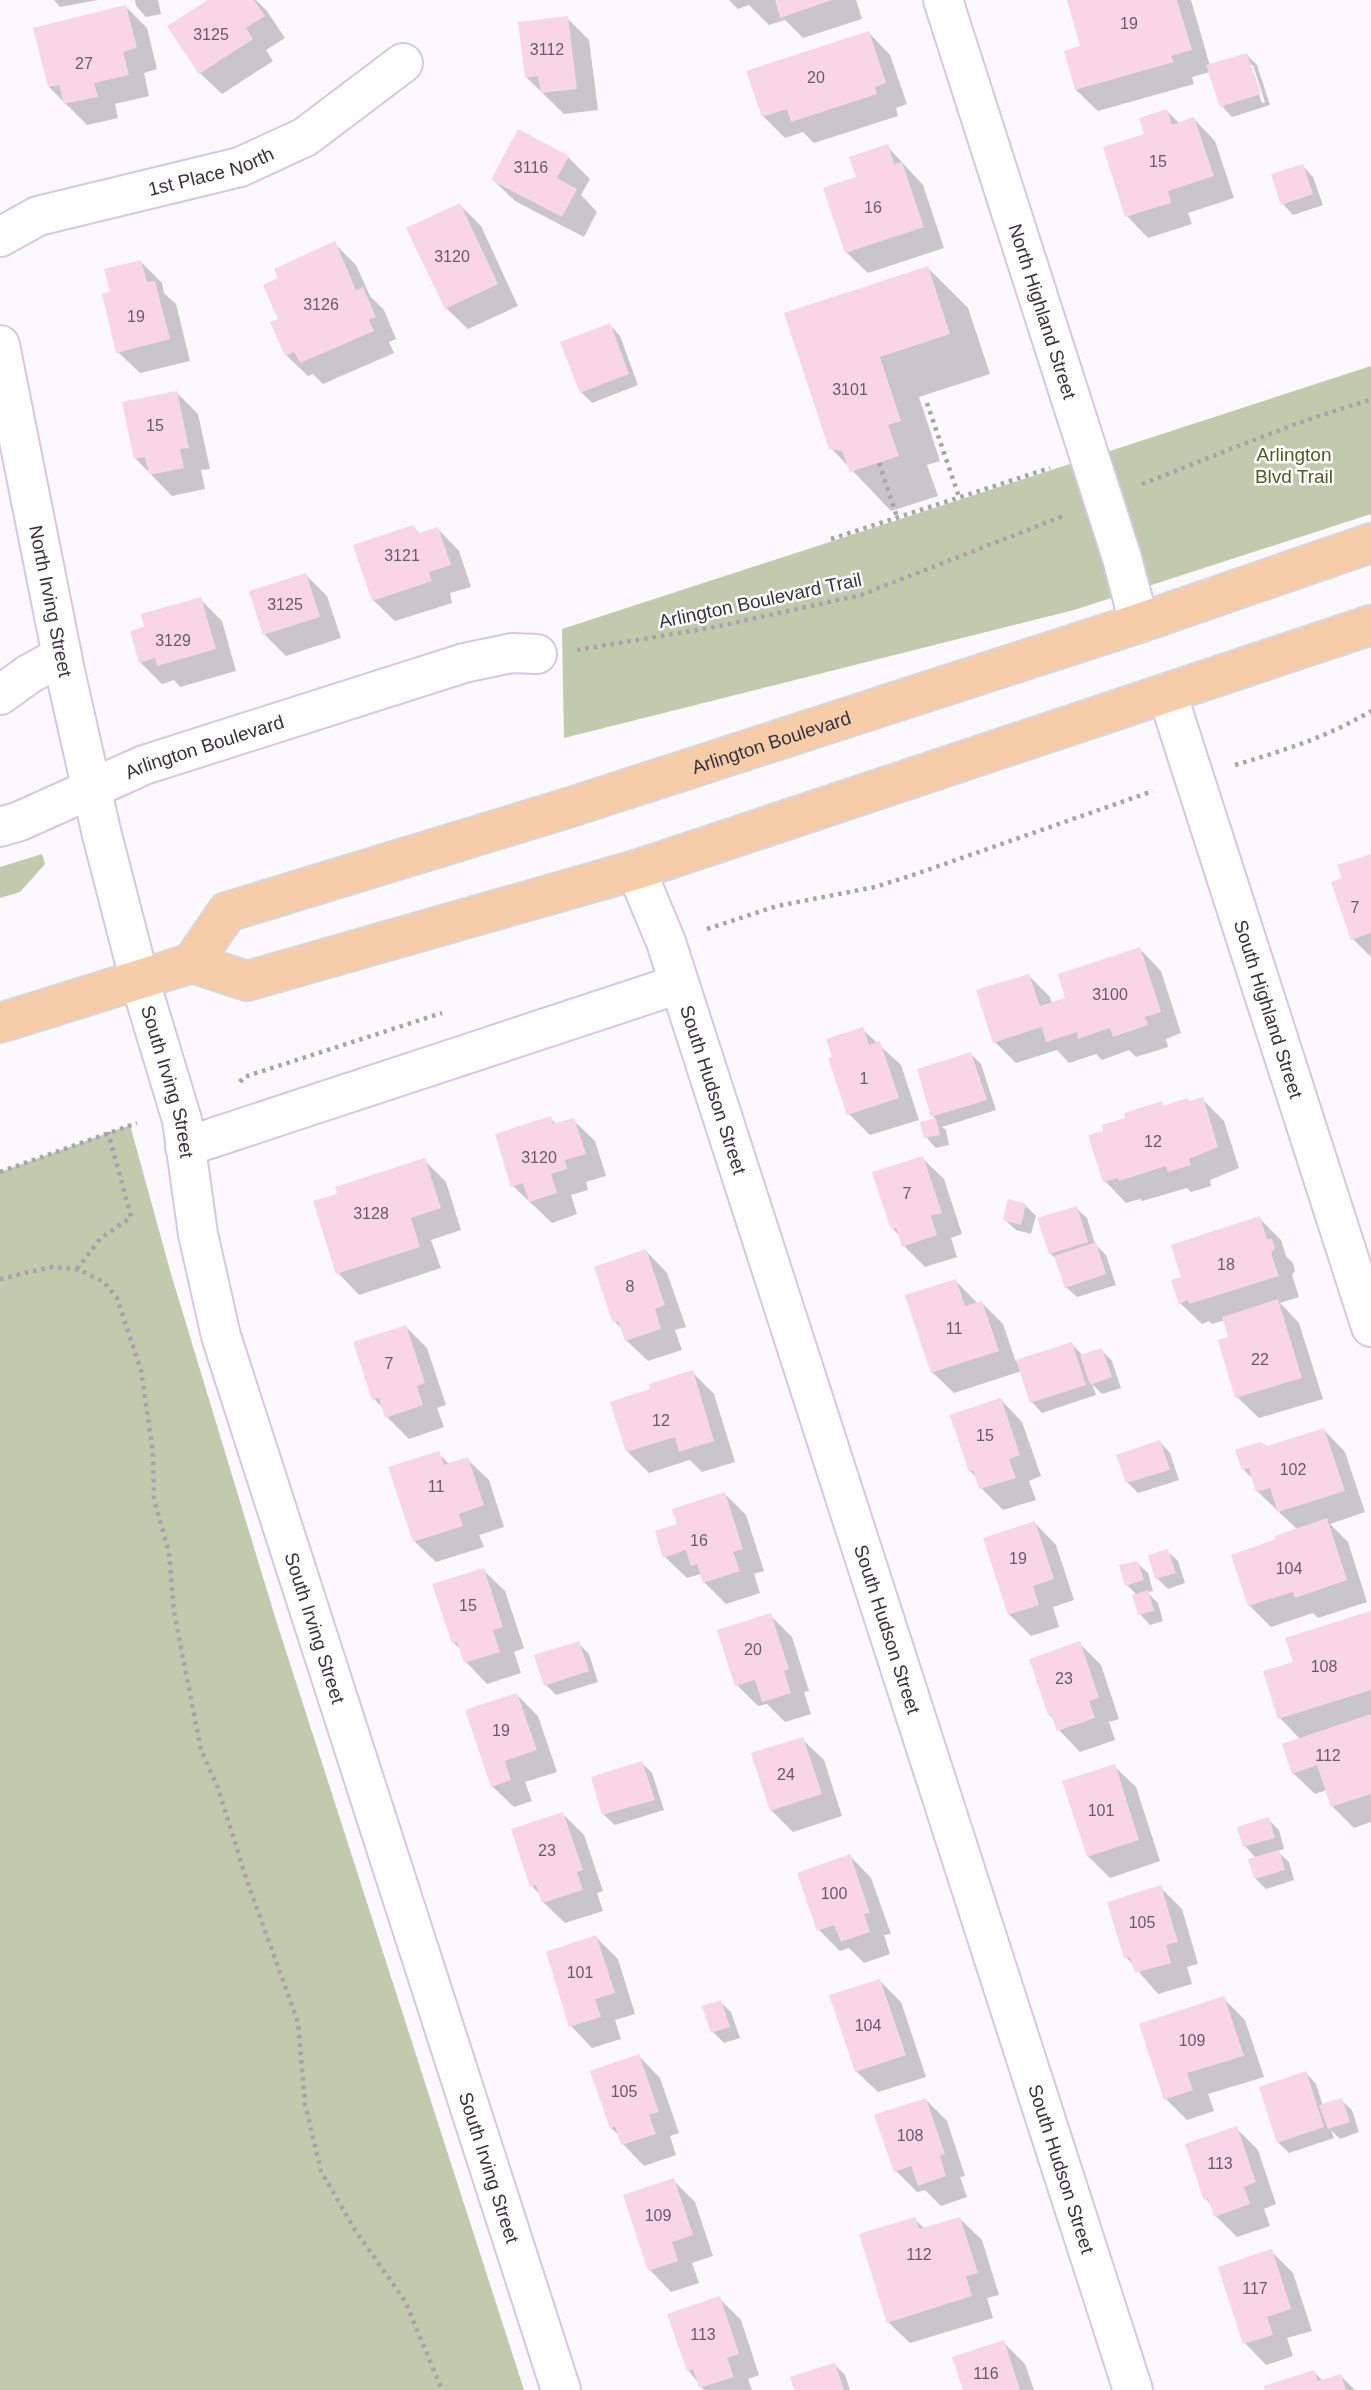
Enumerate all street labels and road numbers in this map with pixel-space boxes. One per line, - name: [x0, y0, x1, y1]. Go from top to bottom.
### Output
- street label: 1st Place North: [146, 143, 277, 200]
- street label: North Highland Street: [1004, 221, 1081, 402]
- street label: North Irving Street: [25, 523, 76, 680]
- street label: Arlington Boulevard Trail: [657, 569, 864, 632]
- street label: Arlington Boulevard: [689, 707, 854, 778]
- street label: Arlington Boulevard: [122, 711, 287, 783]
- street label: South Highland Street: [1230, 917, 1307, 1102]
- street label: South Hudson Street: [676, 1002, 750, 1178]
- street label: South Irving Street: [137, 1003, 197, 1160]
- street label: South Hudson Street: [850, 1542, 924, 1717]
- street label: South Irving Street: [281, 1550, 349, 1707]
- street label: South Hudson Street: [1024, 2082, 1098, 2257]
- street label: South Irving Street: [455, 2089, 523, 2247]

